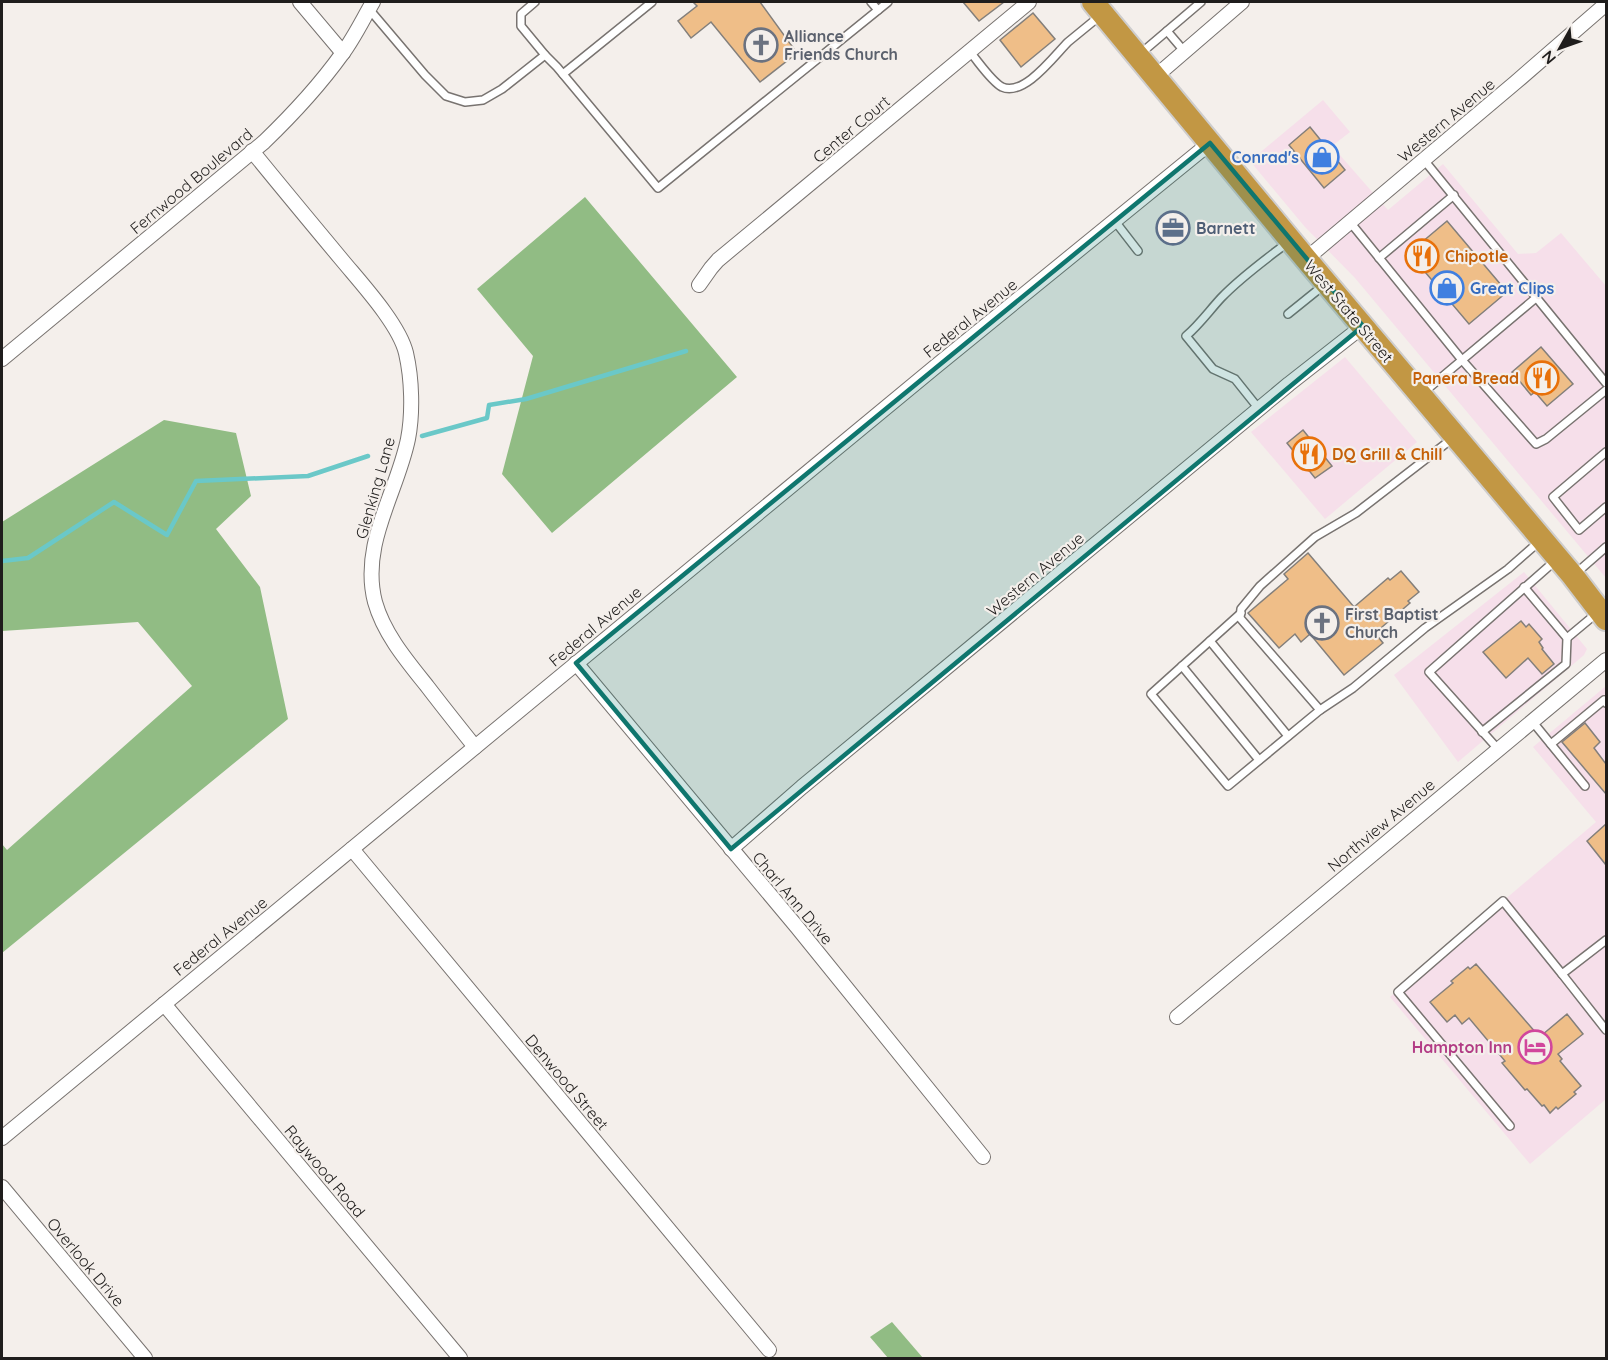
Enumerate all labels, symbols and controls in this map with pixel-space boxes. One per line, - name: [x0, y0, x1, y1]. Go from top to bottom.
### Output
- north arrow: [1530, 18, 1590, 78]
- place label: Alliance Friends Church: [784, 26, 898, 64]
- church icon: Alliance Friends Church: [743, 27, 779, 63]
- text: N: [1537, 47, 1560, 69]
- street label: Western Avenue: [1393, 74, 1499, 166]
- street label: Center Court: [808, 91, 894, 167]
- street label: Fernwood Boulevard: [126, 124, 256, 238]
- shop icon: Conrad's: [1304, 139, 1340, 175]
- place label: Conrad's: [1231, 147, 1299, 167]
- office icon: Barnett: [1155, 210, 1191, 246]
- place label: Barnett: [1196, 218, 1256, 238]
- restaurant icon: Chipotle: [1404, 238, 1440, 274]
- place label: Chipotle: [1445, 246, 1508, 266]
- street label: West State Street: [1300, 255, 1398, 367]
- shop icon: Great Clips: [1429, 270, 1465, 306]
- street label: Federal Avenue: [919, 274, 1021, 362]
- place label: Great Clips: [1470, 278, 1554, 298]
- restaurant icon: Panera Bread: [1524, 360, 1560, 396]
- place label: Panera Bread: [1412, 368, 1519, 388]
- street label: Glenking Lane: [351, 435, 399, 541]
- restaurant icon: DQ Grill & Chill: [1291, 436, 1327, 472]
- place label: DQ Grill & Chill: [1332, 444, 1443, 464]
- street label: Western Avenue: [982, 528, 1088, 620]
- street label: Federal Avenue: [545, 581, 645, 671]
- place label: First Baptist Church: [1345, 604, 1439, 642]
- church icon: First Baptist Church: [1304, 605, 1340, 641]
- street label: Northview Avenue: [1323, 774, 1439, 876]
- street label: Charl Ann Drive: [748, 847, 838, 949]
- street label: Federal Avenue: [169, 892, 271, 980]
- hotel icon: Hampton Inn: [1517, 1029, 1553, 1065]
- street label: Denwood Street: [521, 1030, 613, 1134]
- place label: Hampton Inn: [1412, 1037, 1512, 1057]
- street label: Raywood Road: [280, 1121, 370, 1221]
- street label: Overlook Drive: [43, 1213, 129, 1311]

